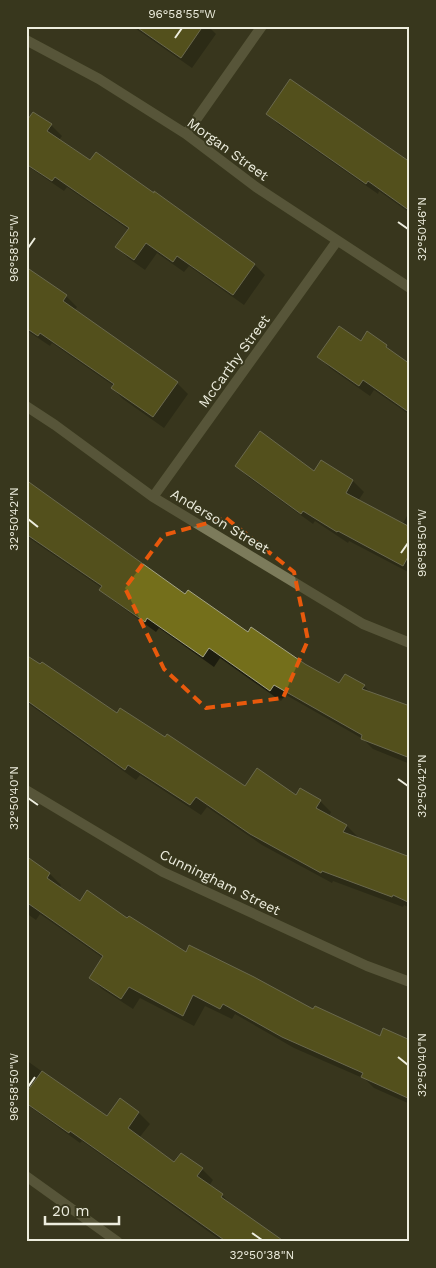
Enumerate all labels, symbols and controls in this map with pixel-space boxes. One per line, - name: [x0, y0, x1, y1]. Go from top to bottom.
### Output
- text: 96°58'55"W: [148, 7, 216, 21]
- street label: Morgan Street: [184, 114, 272, 184]
- text: 32°50'46"N: [415, 197, 429, 261]
- text: 96°58'55"W: [7, 214, 21, 282]
- street label: McCarthy Street: [195, 311, 273, 410]
- street label: Anderson Street: [168, 485, 272, 557]
- text: 32°50'42"N: [7, 487, 21, 551]
- text: 96°58'50"W: [415, 508, 429, 577]
- text: 32°50'42"N: [415, 754, 429, 818]
- text: 32°50'40"N: [7, 766, 21, 830]
- street label: Cunningham Street: [157, 846, 283, 918]
- text: 32°50'40"N: [415, 1033, 429, 1097]
- text: 96°58'50"W: [7, 1052, 21, 1121]
- scale bar: [45, 1193, 119, 1225]
- text: 20 m: [52, 1202, 90, 1220]
- text: 32°50'38"N: [230, 1248, 294, 1262]

